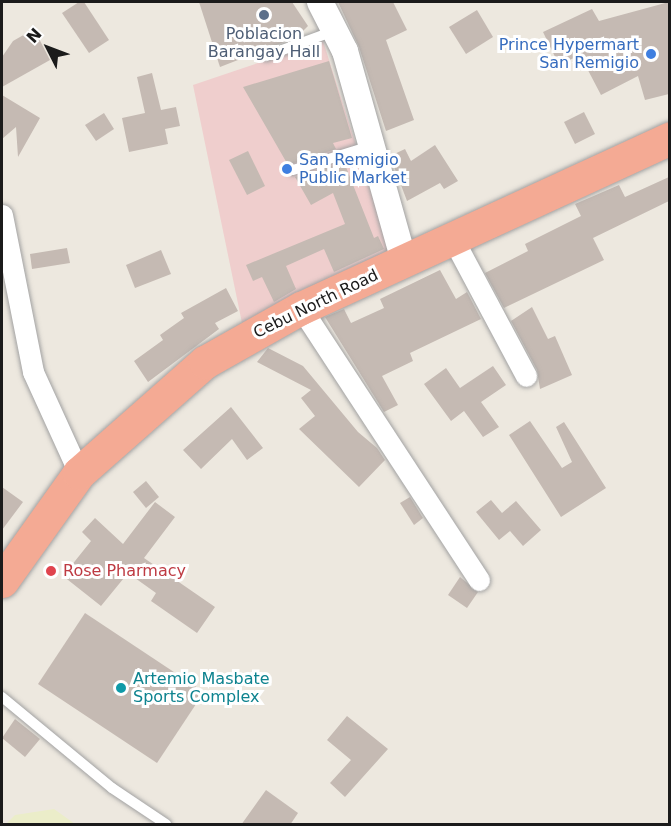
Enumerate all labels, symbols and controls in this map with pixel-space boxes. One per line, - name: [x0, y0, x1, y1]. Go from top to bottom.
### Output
- marker: Poblacion Barangay Hall: [257, 8, 271, 22]
- north arrow: [18, 18, 78, 78]
- text: N: [23, 24, 46, 47]
- place label: Poblacion Barangay Hall: [208, 24, 320, 62]
- place label: Prince Hypermart San Remigio: [499, 35, 639, 73]
- marker: Prince Hypermart San Remigio: [644, 47, 658, 61]
- place label: San Remigio Public Market: [299, 150, 406, 188]
- marker: San Remigio Public Market: [280, 162, 294, 176]
- street label: Cebu North Road: [251, 265, 381, 343]
- place label: Rose Pharmacy: [63, 561, 186, 581]
- marker: Rose Pharmacy: [44, 564, 58, 578]
- place label: Artemio Masbate Sports Complex: [133, 669, 270, 707]
- marker: Artemio Masbate Sports Complex: [114, 681, 128, 695]

